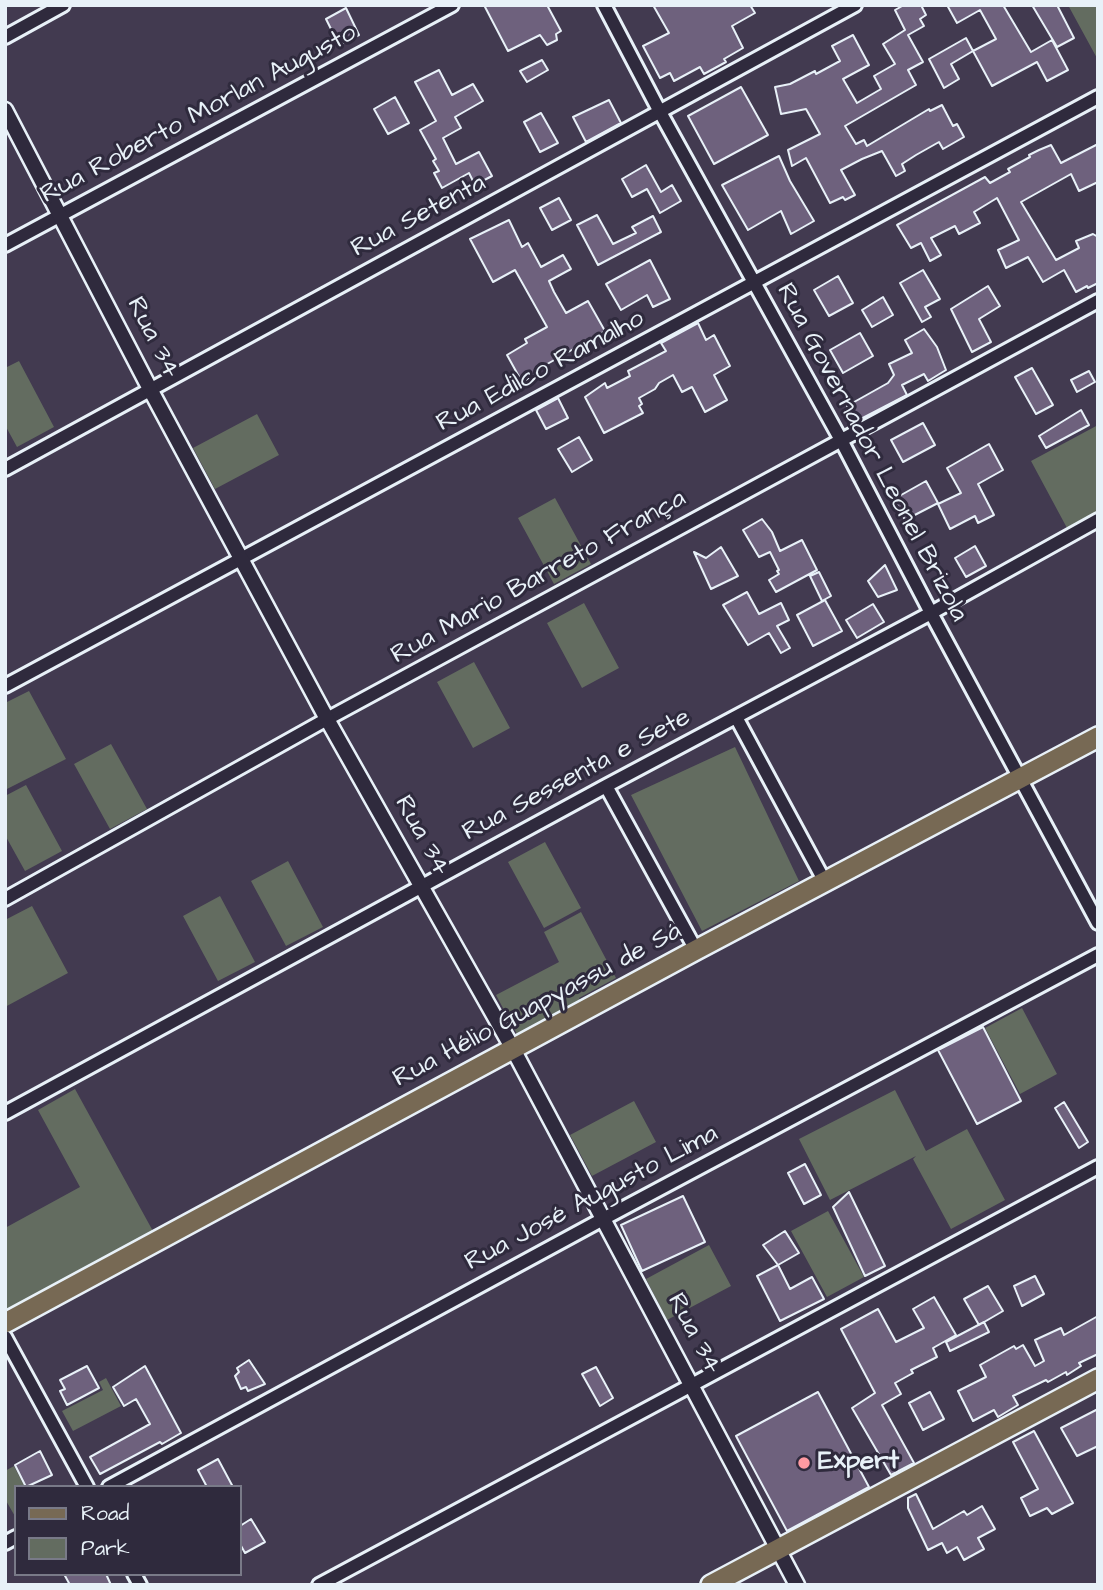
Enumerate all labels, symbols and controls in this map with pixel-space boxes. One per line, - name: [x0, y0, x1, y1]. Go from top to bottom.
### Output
- street label: Rua Roberto Morlan Augusto: [36, 18, 362, 212]
- street label: Rua Setenta: [347, 169, 491, 265]
- street label: Rua Governador Leonel Brizola: [768, 279, 974, 627]
- street label: Rua 34: [119, 292, 185, 384]
- street label: Rua Edilco Ramalho: [432, 304, 650, 440]
- street label: Rua Mario Barreto França: [386, 484, 692, 672]
- street label: Rua Sessenta e Sete: [458, 703, 696, 849]
- street label: Rua 34: [386, 791, 456, 881]
- street label: Rua Hélio Guapyassu de Sá: [388, 917, 688, 1095]
- street label: Rua José Augusto Lima: [460, 1119, 724, 1279]
- street label: Rua 34: [659, 1289, 727, 1379]
- place label: Expert: [818, 1447, 899, 1479]
- marker: Expert: [796, 1455, 812, 1471]
- legend: [14, 1485, 242, 1576]
- text: Road: [81, 1499, 129, 1528]
- text: Park: [81, 1534, 130, 1563]

